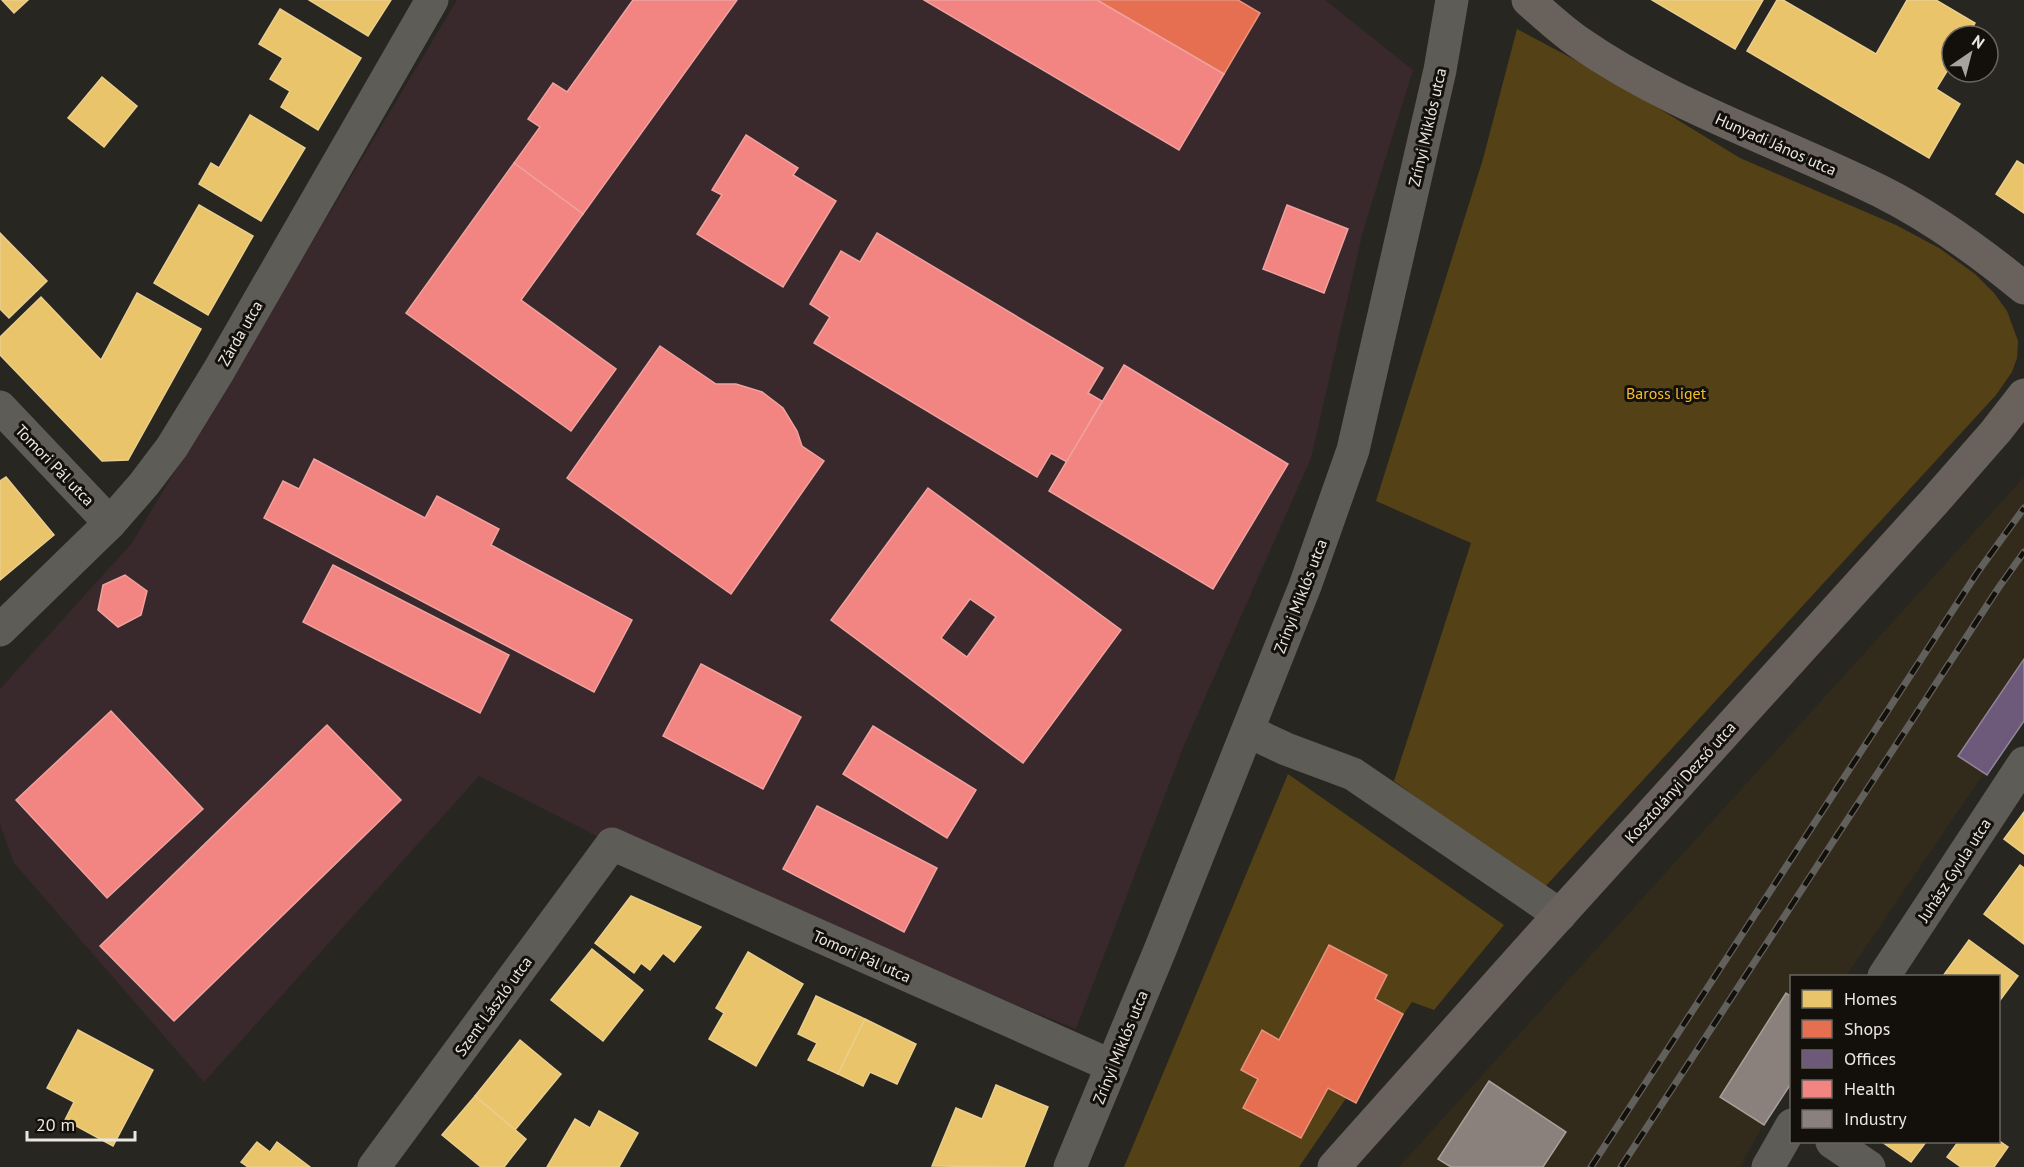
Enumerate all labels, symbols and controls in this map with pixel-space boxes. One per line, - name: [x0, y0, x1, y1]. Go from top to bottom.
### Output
- north arrow: [1940, 24, 2000, 84]
- text: N: [1969, 31, 1989, 53]
- street label: Zrínyi Miklós utca: [1404, 66, 1450, 188]
- street label: Hunyadi János utca: [1712, 108, 1840, 180]
- street label: Zárda utca: [213, 297, 267, 369]
- park label: Baross liget: [1626, 383, 1707, 403]
- street label: Tomori Pál utca: [11, 420, 99, 510]
- street label: Zrínyi Miklós utca: [1269, 536, 1331, 656]
- street label: Kosztolányi Dezső utca: [1620, 717, 1740, 847]
- street label: Juhász Gyula utca: [1913, 814, 1995, 926]
- street label: Tomori Pál utca: [810, 925, 914, 987]
- street label: Szent László utca: [450, 952, 536, 1060]
- legend: [1790, 975, 2000, 1143]
- street label: Zrínyi Miklós utca: [1088, 987, 1152, 1107]
- text: Homes: [1844, 987, 1897, 1010]
- text: Shops: [1844, 1017, 1890, 1040]
- text: Offices: [1844, 1047, 1896, 1070]
- text: Health: [1844, 1077, 1895, 1100]
- scale bar: [27, 1104, 135, 1142]
- text: Industry: [1844, 1107, 1907, 1130]
- text: 20 m: [36, 1113, 75, 1136]

